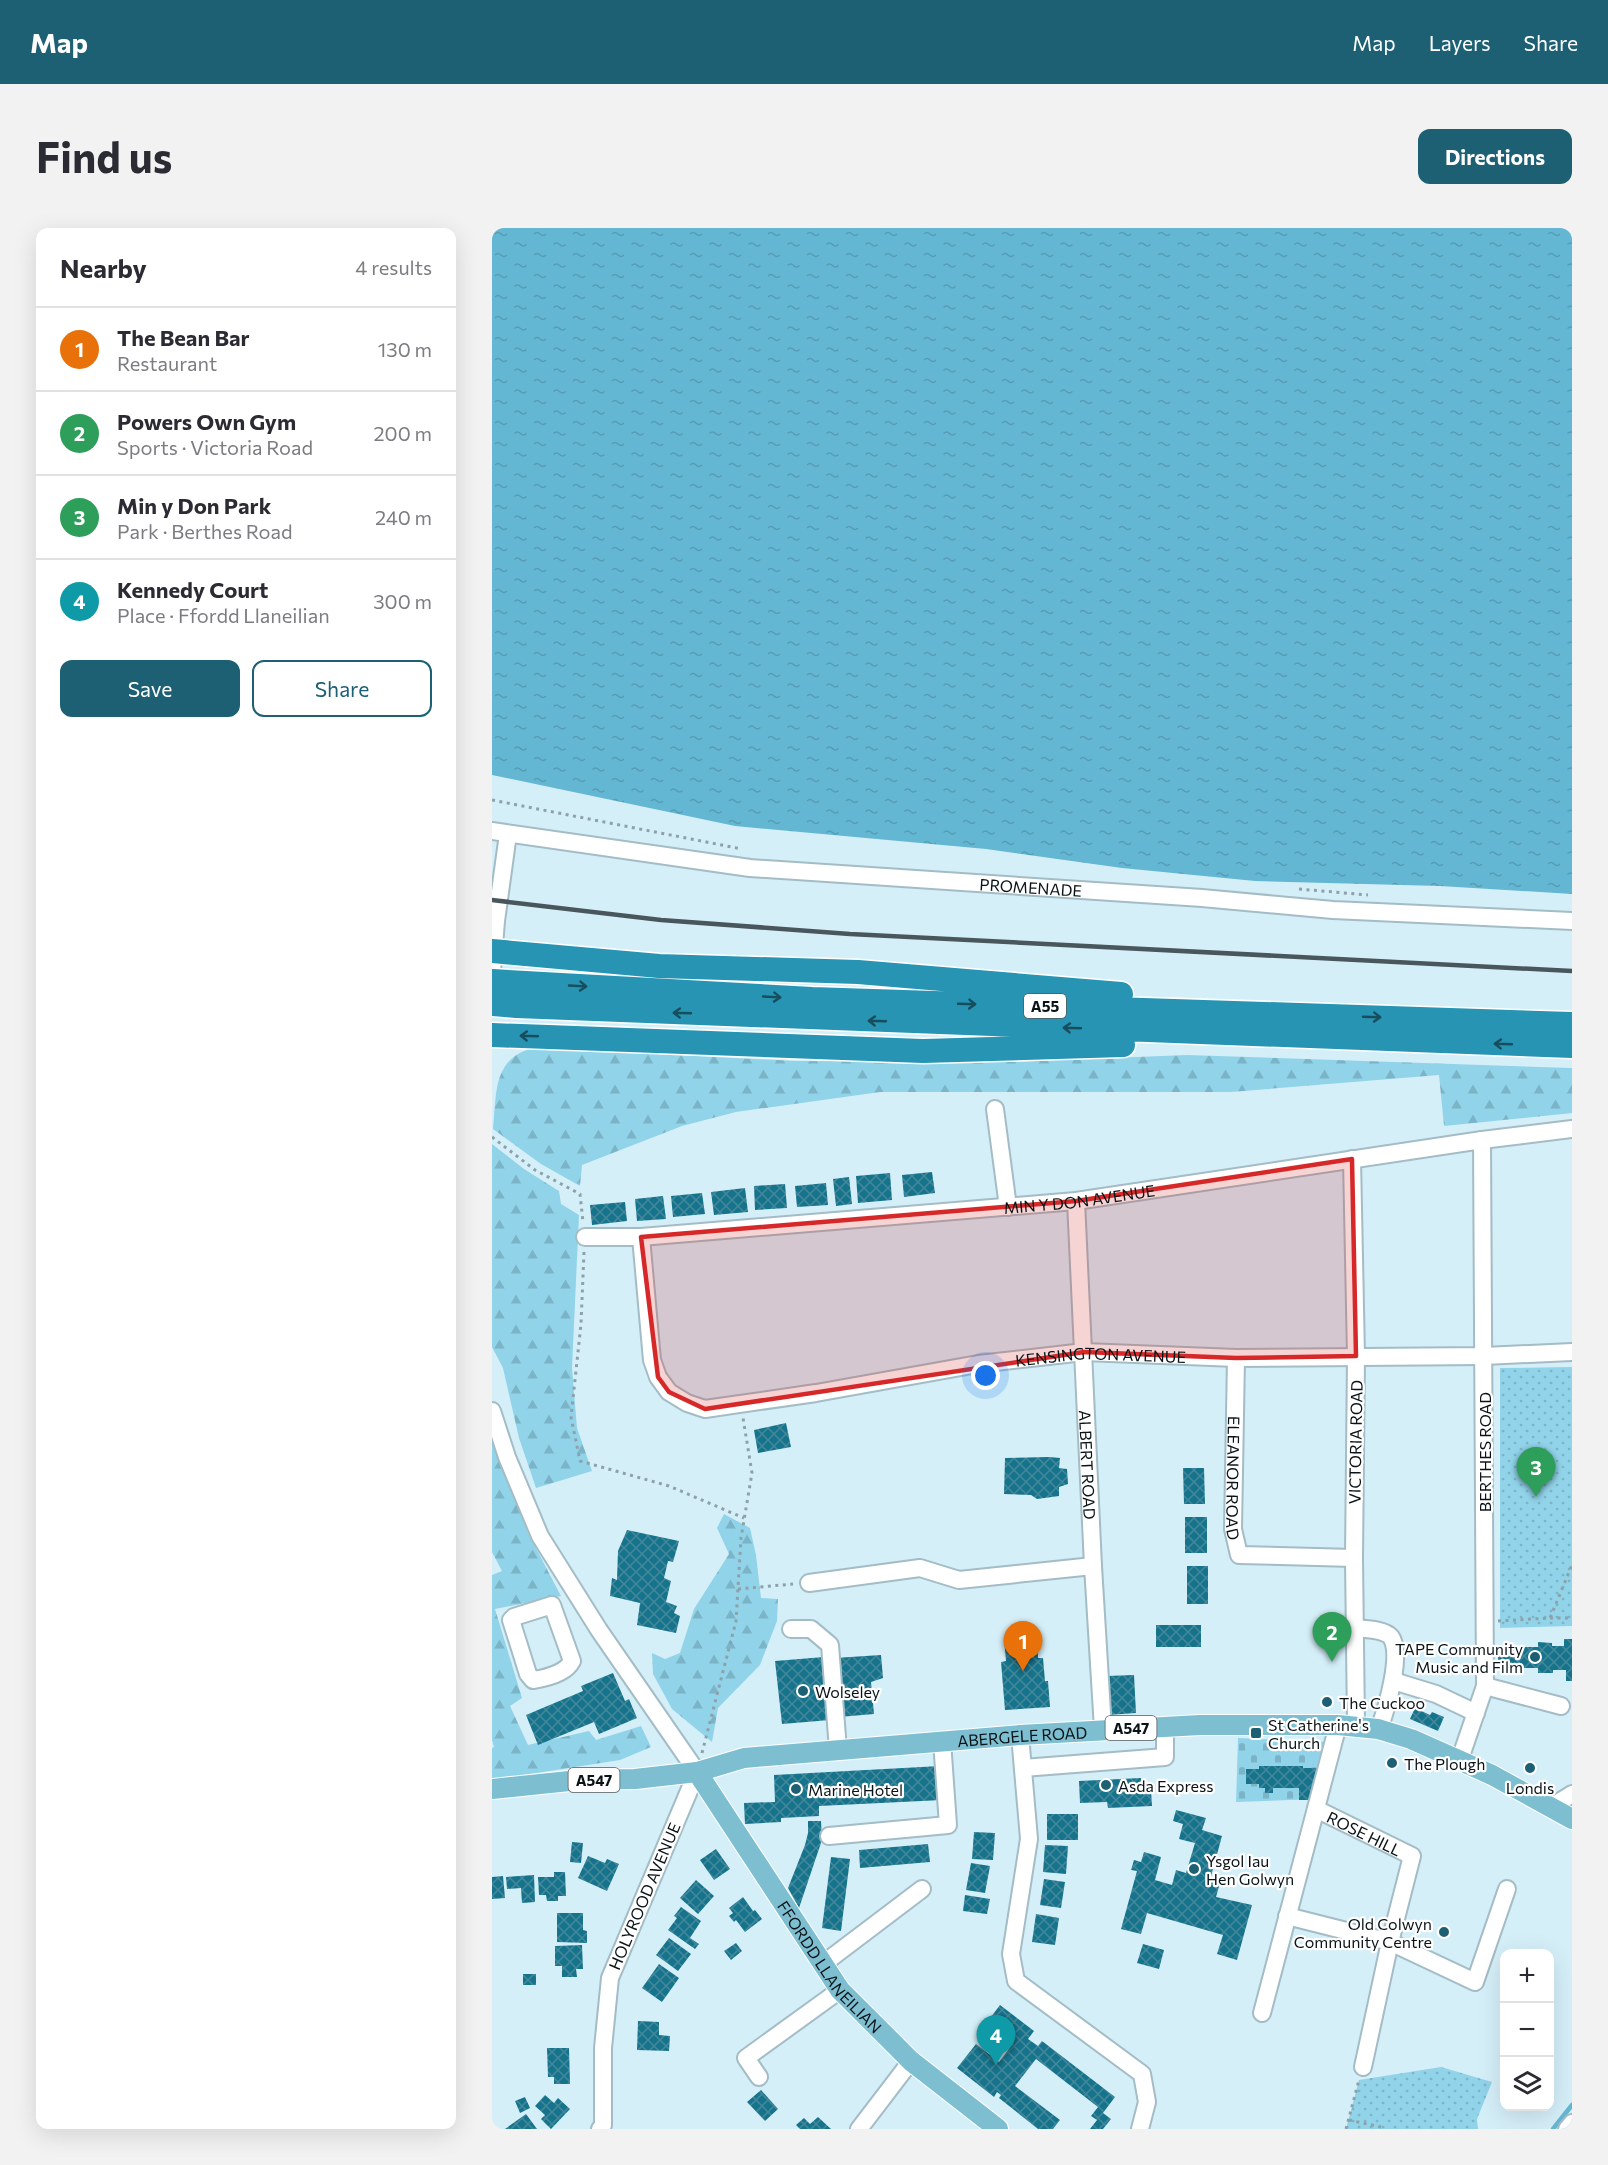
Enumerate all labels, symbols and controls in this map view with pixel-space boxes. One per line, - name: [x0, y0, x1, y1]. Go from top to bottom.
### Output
- text: Map: [30, 25, 88, 59]
- text: Map: [1352, 30, 1396, 55]
- text: Layers: [1429, 30, 1491, 55]
- text: Share: [1524, 30, 1578, 55]
- button: Directions: [1418, 129, 1572, 184]
- text: Find us: [36, 130, 172, 182]
- text: Nearby: [60, 252, 147, 283]
- text: 4 results: [355, 255, 432, 279]
- text: The Bean Bar: [117, 324, 250, 351]
- text: 1: [75, 337, 84, 361]
- text: 130 m: [378, 337, 432, 361]
- text: Restaurant: [117, 351, 217, 375]
- text: Powers Own Gym: [117, 408, 296, 435]
- text: 2: [74, 421, 85, 445]
- text: 200 m: [374, 421, 432, 445]
- text: Sports · Victoria Road: [117, 435, 313, 459]
- text: Min y Don Park: [117, 492, 271, 519]
- text: 3: [74, 505, 85, 529]
- text: 240 m: [375, 505, 432, 529]
- text: Park · Berthes Road: [117, 519, 293, 543]
- text: Kennedy Court: [117, 576, 268, 603]
- text: 4: [73, 589, 86, 613]
- text: 300 m: [373, 589, 432, 613]
- text: Place · Ffordd Llaneilian: [117, 603, 330, 627]
- button: Save: [60, 660, 240, 717]
- button: Share: [252, 660, 432, 717]
- street label: PROMENADE: [979, 874, 1083, 900]
- one-way arrow: [567, 981, 587, 992]
- one-way arrow: [762, 991, 782, 1002]
- road number: A55: [1024, 994, 1066, 1018]
- one-way arrow: [957, 998, 977, 1009]
- one-way arrow: [672, 1007, 692, 1019]
- one-way arrow: [1361, 1012, 1381, 1023]
- one-way arrow: [867, 1015, 887, 1026]
- one-way arrow: [1062, 1023, 1082, 1034]
- one-way arrow: [520, 1030, 540, 1042]
- one-way arrow: [1493, 1038, 1513, 1049]
- street label: MIN Y DON AVENUE: [1003, 1180, 1156, 1216]
- street label: KENSINGTON AVENUE: [1014, 1343, 1186, 1369]
- your location: [971, 1361, 1000, 1390]
- street label: VICTORIA ROAD: [1344, 1380, 1366, 1504]
- street label: BERTHES ROAD: [1475, 1392, 1494, 1512]
- street label: ALBERT ROAD: [1076, 1409, 1100, 1520]
- street label: ELEANOR ROAD: [1224, 1416, 1245, 1542]
- pin: 3: [1516, 1448, 1556, 1497]
- pin: 2: [1312, 1612, 1352, 1662]
- pin: 1: [1004, 1622, 1042, 1671]
- place label: TAPE Community Music and Film: [1395, 1639, 1523, 1676]
- marker: TAPE Community Music and Film: [1528, 1650, 1542, 1664]
- place label: Wolseley: [815, 1682, 880, 1701]
- marker: Wolseley: [796, 1684, 810, 1698]
- place label: The Cuckoo: [1339, 1693, 1425, 1712]
- marker: The Cuckoo: [1320, 1695, 1334, 1709]
- place label: St Catherine's Church: [1268, 1715, 1369, 1752]
- road number: A547: [1106, 1716, 1156, 1740]
- street label: ABERGELE ROAD: [956, 1722, 1088, 1750]
- marker: St Catherine's Church: [1249, 1726, 1263, 1740]
- place label: The Plough: [1404, 1754, 1485, 1773]
- marker: The Plough: [1385, 1756, 1399, 1770]
- marker: Londis: [1523, 1761, 1537, 1775]
- road number: A547: [568, 1768, 620, 1792]
- place label: Asda Express: [1118, 1776, 1214, 1795]
- marker: Asda Express: [1099, 1778, 1113, 1792]
- place label: Londis: [1506, 1778, 1554, 1797]
- place label: Marine Hotel: [808, 1780, 903, 1799]
- marker: Marine Hotel: [789, 1782, 803, 1796]
- street label: ROSE HILL: [1324, 1807, 1405, 1859]
- street label: HOLYROOD AVENUE: [604, 1820, 684, 1972]
- place label: Ysgol Iau Hen Golwyn: [1206, 1851, 1294, 1888]
- marker: Ysgol Iau Hen Golwyn: [1187, 1862, 1201, 1876]
- street label: FFORDD LLANEILIAN: [774, 1897, 886, 2036]
- place label: Old Colwyn Community Centre: [1294, 1914, 1432, 1951]
- marker: Old Colwyn Community Centre: [1437, 1925, 1451, 1939]
- map controls: [1500, 1949, 1554, 2111]
- button: +: [1500, 1949, 1554, 2003]
- button: −: [1500, 2003, 1554, 2057]
- pin: 4: [976, 2016, 1016, 2065]
- button: layers: [1500, 2057, 1554, 2111]

